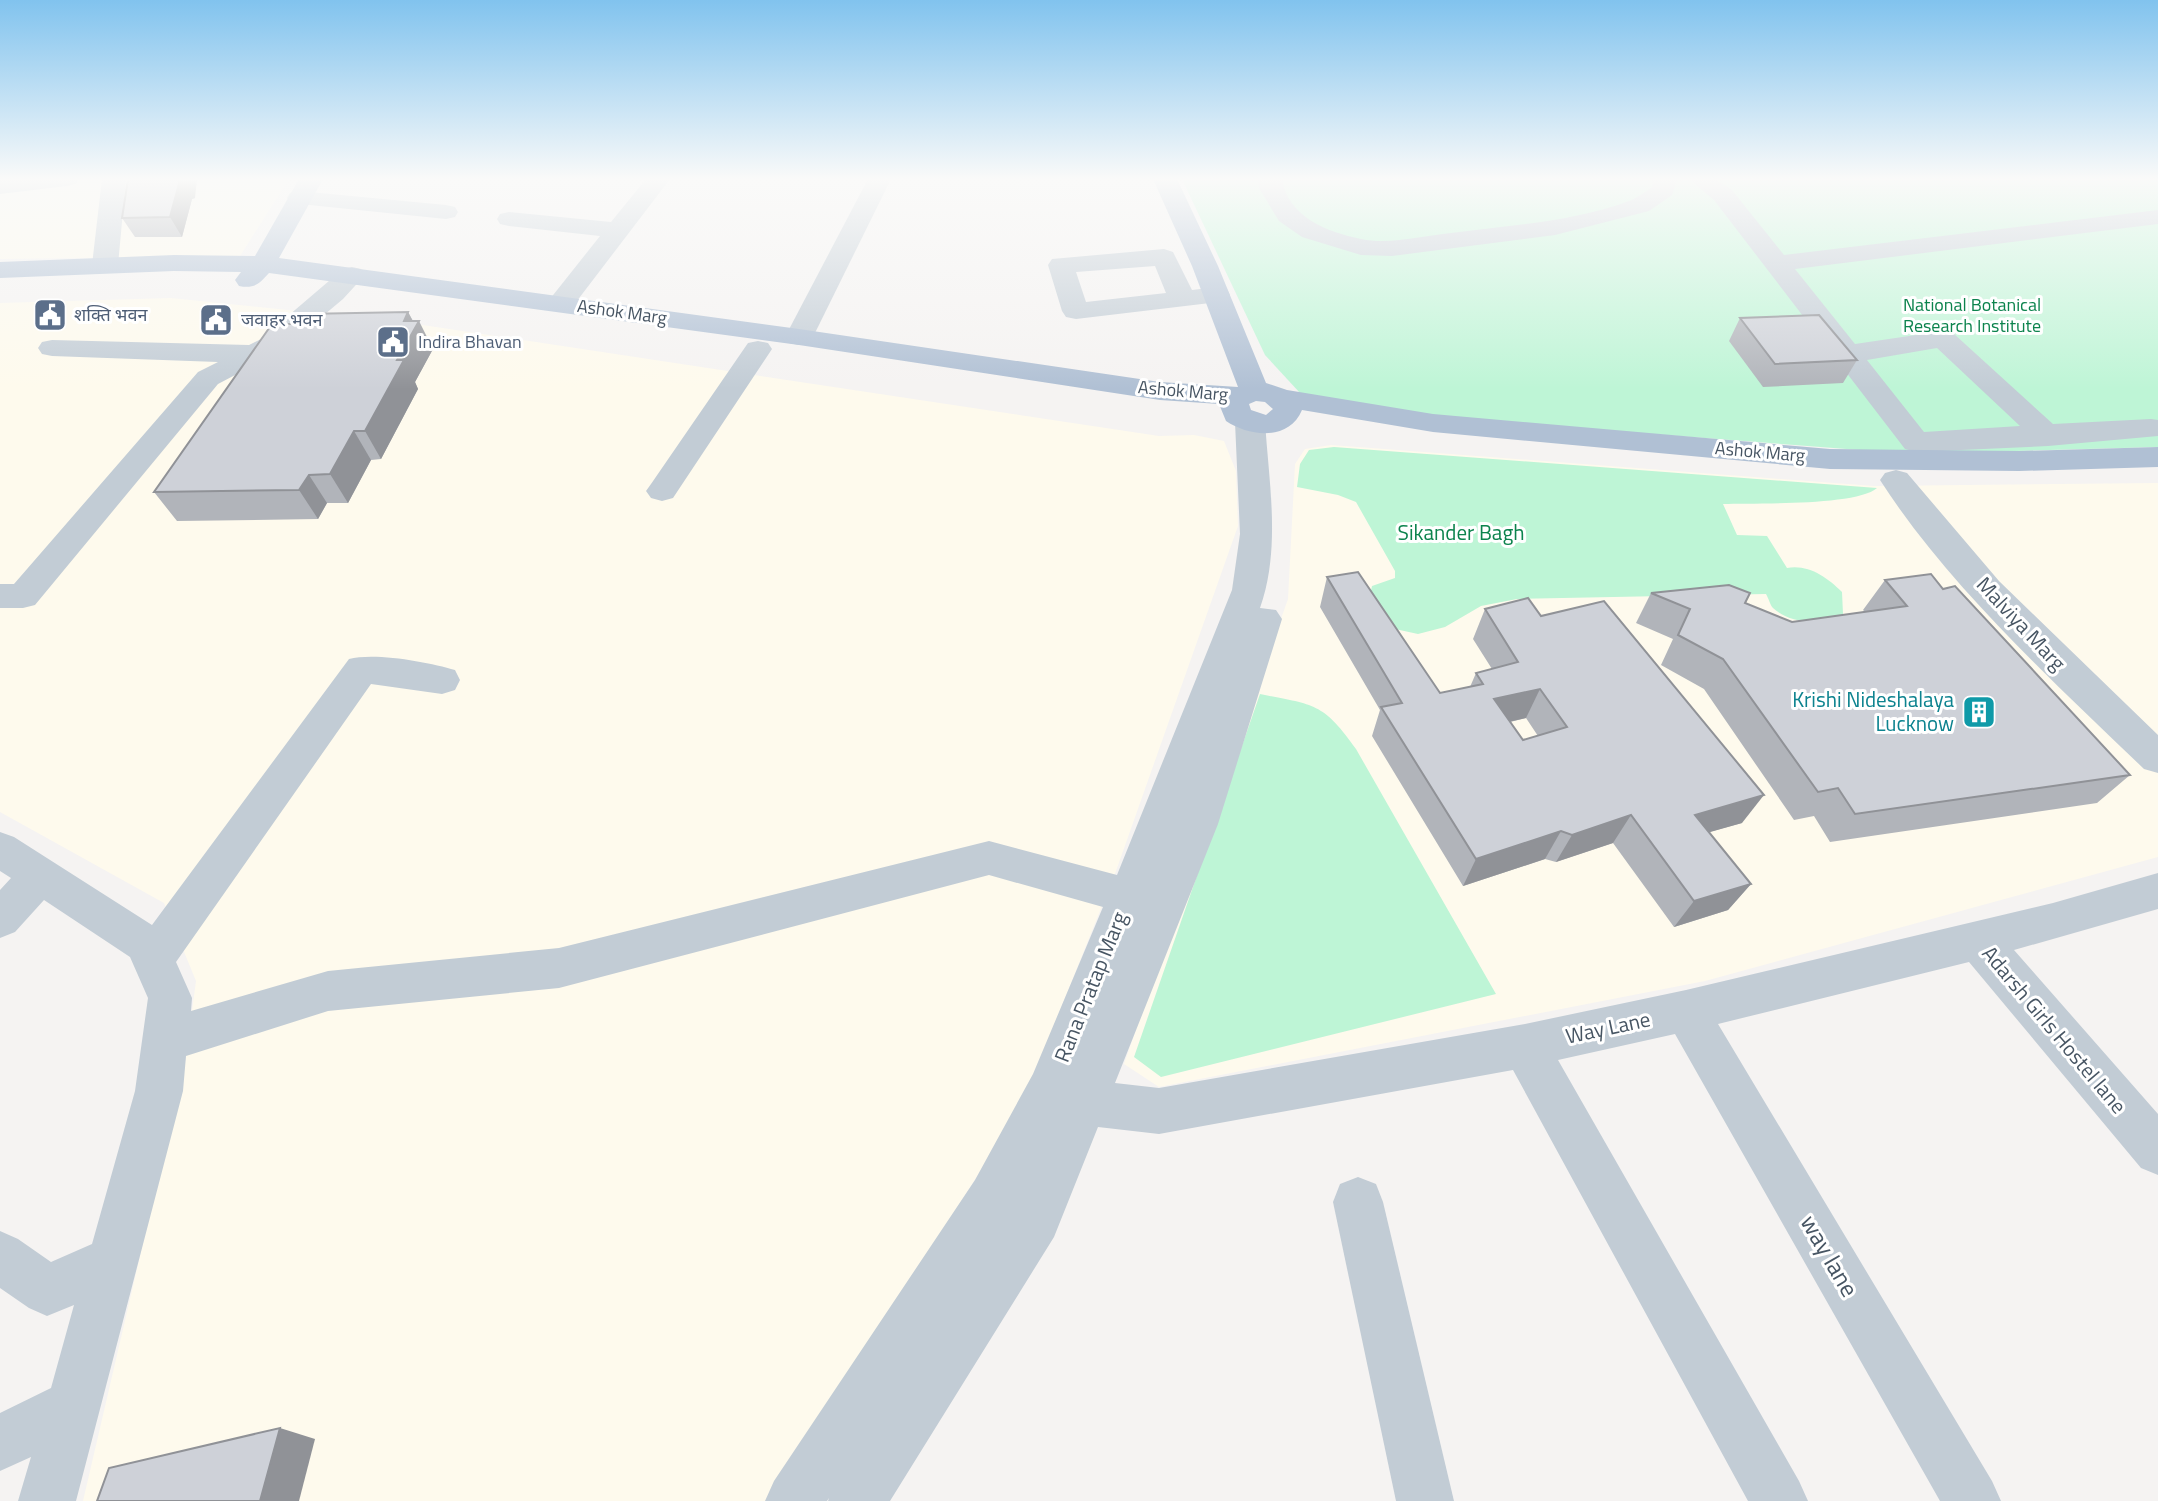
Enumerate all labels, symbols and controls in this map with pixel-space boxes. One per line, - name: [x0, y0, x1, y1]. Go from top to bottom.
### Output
- park label: National Botanical Research Institute: [1903, 291, 2041, 339]
- street label: Ashok Marg: [575, 292, 669, 331]
- public building icon: शक्ति भवन: [31, 296, 69, 334]
- place label: शक्ति भवन: [74, 301, 148, 328]
- public building icon: जवाहर भवन: [197, 301, 235, 339]
- place label: जवाहर भवन: [241, 306, 324, 333]
- public building icon: Indira Bhavan: [374, 323, 412, 361]
- place label: Indira Bhavan: [418, 328, 522, 355]
- street label: Ashok Marg: [1137, 373, 1229, 408]
- street label: Ashok Marg: [1714, 434, 1806, 469]
- park label: Sikander Bagh: [1398, 516, 1524, 548]
- street label: Malviya Marg: [1969, 569, 2074, 678]
- place label: Krishi Nideshalaya Lucknow: [1792, 683, 1954, 739]
- building icon: Krishi Nideshalaya Lucknow: [1960, 693, 1998, 731]
- street label: Rana Pratap Marg: [1045, 906, 1135, 1067]
- street label: Adarsh Girls Hostel lane: [1975, 938, 2135, 1120]
- street label: Way Lane: [1562, 1002, 1653, 1052]
- street label: way lane: [1792, 1208, 1868, 1303]

